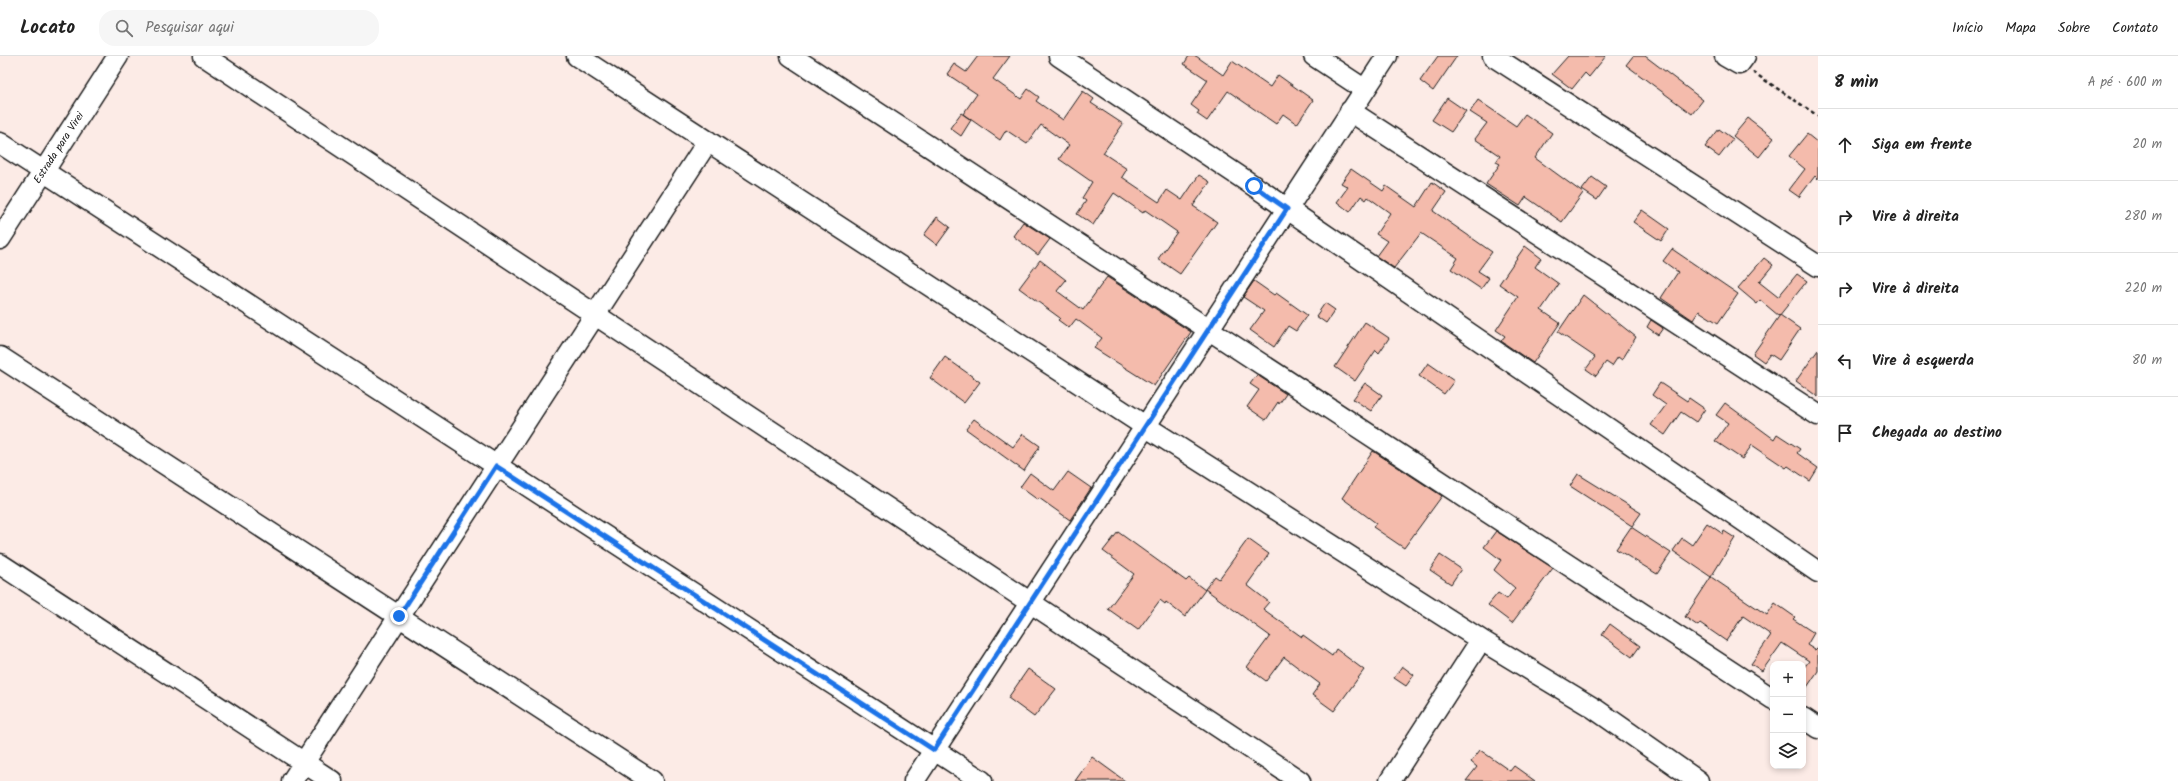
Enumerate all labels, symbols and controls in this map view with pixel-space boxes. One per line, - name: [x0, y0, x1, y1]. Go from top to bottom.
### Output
- search box: [99, 10, 379, 46]
- text: Locato: [20, 13, 75, 43]
- text: Pesquisar aqui: [145, 16, 234, 40]
- icon: search: [113, 17, 135, 39]
- text: Início: [1952, 17, 1983, 39]
- text: Mapa: [2005, 17, 2036, 39]
- text: Sobre: [2058, 17, 2090, 39]
- text: Contato: [2112, 17, 2158, 39]
- text: 8 min: [1834, 69, 1878, 96]
- text: A pé · 600 m: [2088, 72, 2162, 93]
- street label: Estrada para Virei: [29, 108, 89, 188]
- text: Siga em frente: [1872, 133, 1972, 157]
- icon: ahead: [1834, 134, 1856, 156]
- text: 20 m: [2132, 134, 2162, 155]
- route start: [1245, 177, 1263, 195]
- text: Vire à direita: [1872, 205, 1959, 229]
- icon: right: [1834, 206, 1856, 228]
- text: 280 m: [2125, 206, 2162, 227]
- text: Vire à direita: [1872, 277, 1959, 301]
- icon: right: [1834, 278, 1856, 300]
- text: 220 m: [2125, 278, 2162, 299]
- text: Vire à esquerda: [1872, 349, 1974, 373]
- icon: left: [1834, 350, 1856, 372]
- text: 80 m: [2132, 350, 2162, 371]
- text: Chegada ao destino: [1872, 421, 2002, 445]
- icon: arrive: [1834, 422, 1856, 444]
- route end: [390, 607, 408, 625]
- map controls: [1770, 661, 1806, 769]
- button: +: [1770, 661, 1806, 697]
- button: −: [1770, 697, 1806, 733]
- button: layers: [1770, 733, 1806, 769]

